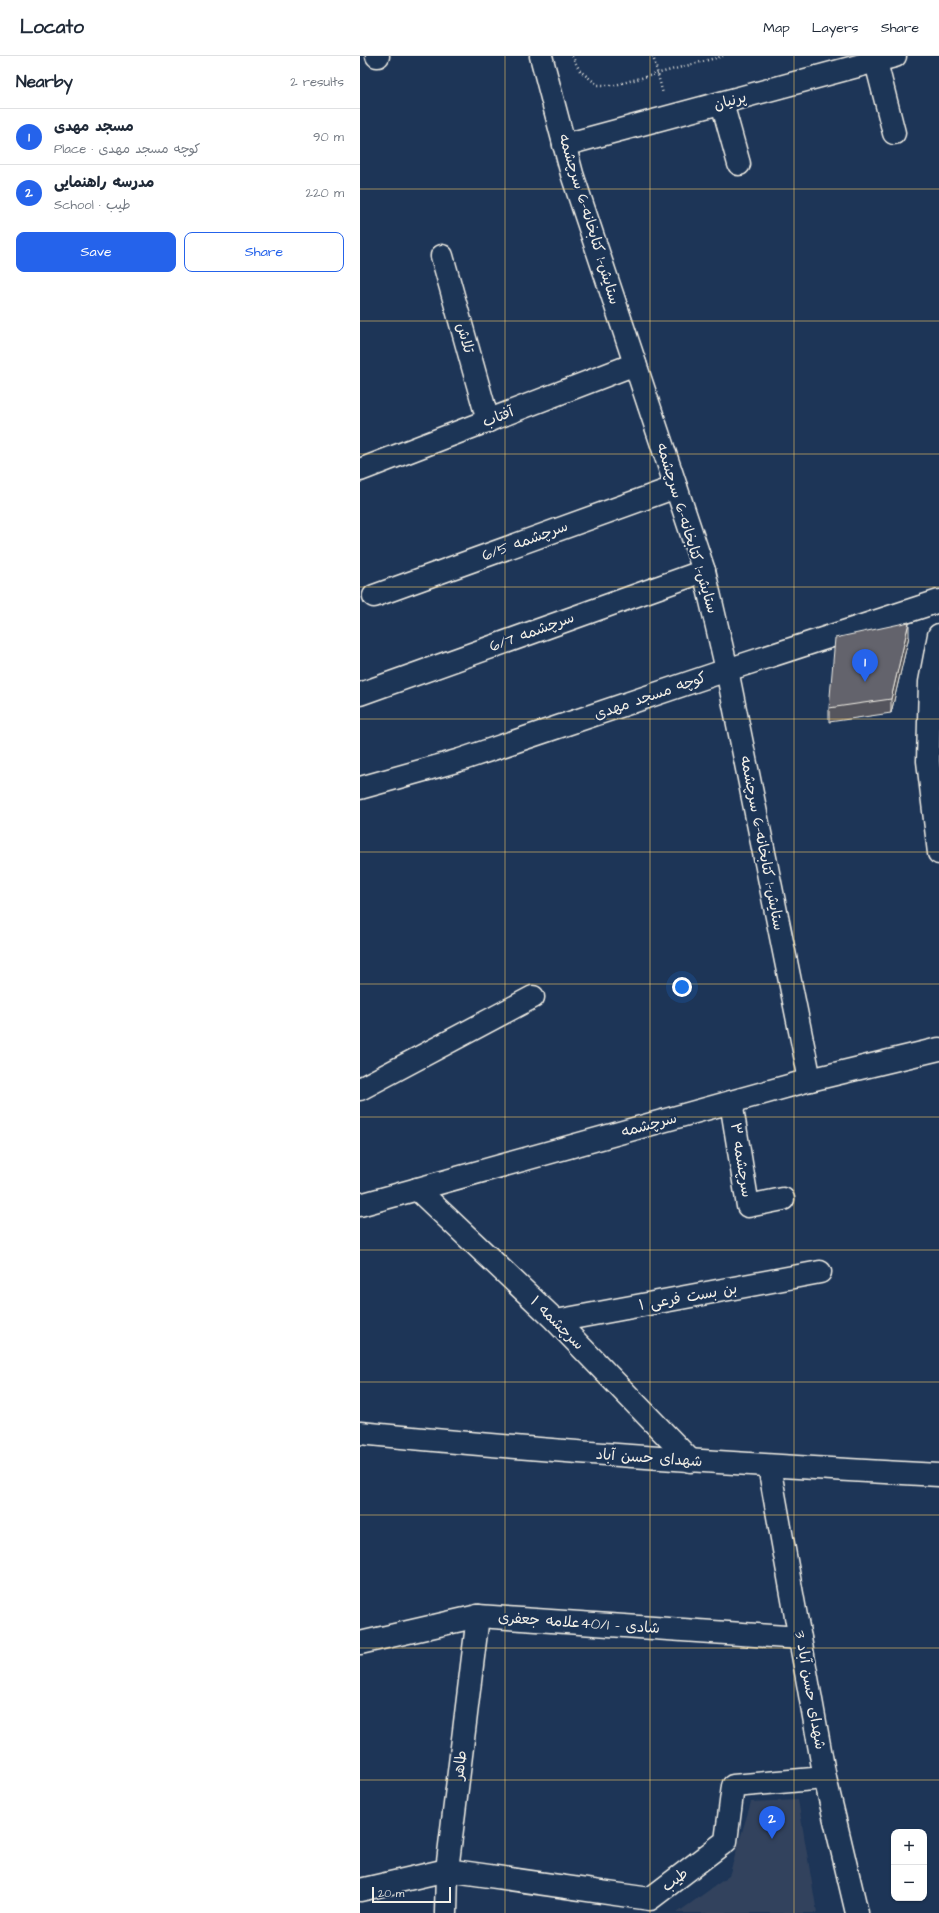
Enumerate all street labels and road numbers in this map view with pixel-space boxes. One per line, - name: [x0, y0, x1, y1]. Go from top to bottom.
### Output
- street label: پرنیان: [711, 87, 749, 115]
- street label: ستایش-1 کتابخانه-6 سرچشمه: [553, 131, 625, 307]
- street label: تلاش: [451, 320, 479, 356]
- street label: آفتاب: [479, 401, 518, 432]
- street label: ستایش-1 کتابخانه-6 سرچشمه: [651, 440, 723, 616]
- street label: سرچشمه 6/5: [479, 516, 571, 566]
- street label: سرچشمه 6/7: [487, 607, 577, 657]
- street label: کوچه مسجد مهدی: [591, 667, 709, 725]
- street label: ستایش-1 کتابخانه-6 سرچشمه: [735, 754, 789, 932]
- street label: سرچشمه: [619, 1107, 679, 1143]
- street label: سرچشمه ۳: [725, 1121, 757, 1199]
- street label: بن بست فرعی ۱: [637, 1278, 739, 1316]
- street label: سرچشمه ۱: [525, 1291, 589, 1355]
- street label: شهدای حسن آباد: [595, 1444, 703, 1472]
- street label: شادی - 40/1علامه جعفری: [497, 1607, 661, 1639]
- street label: شهدای حسن آباد 3: [789, 1629, 831, 1751]
- street label: طاهر: [448, 1749, 472, 1783]
- street label: طیب: [657, 1863, 693, 1897]

